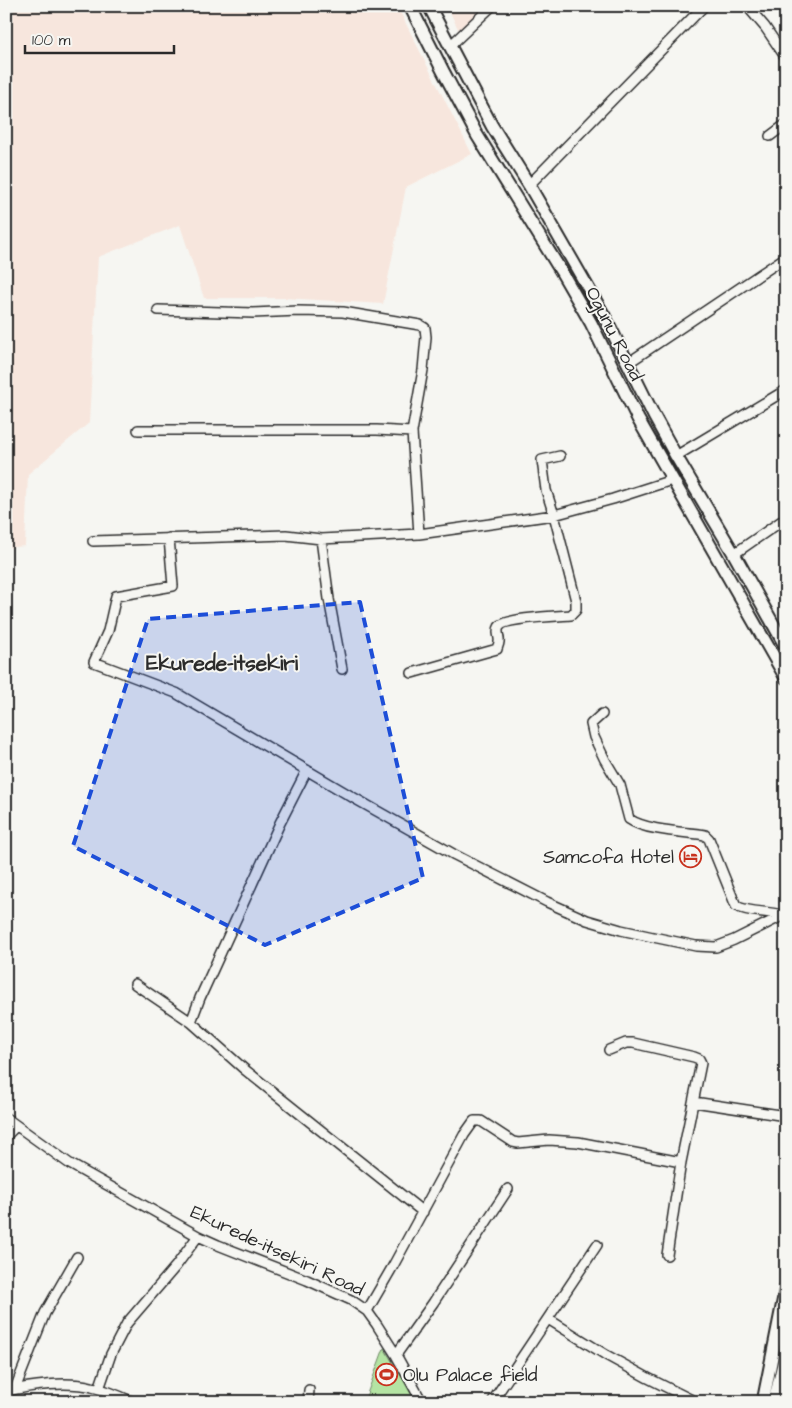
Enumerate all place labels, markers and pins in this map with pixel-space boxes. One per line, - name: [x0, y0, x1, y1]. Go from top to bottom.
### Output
- place label: Samcofa Hotel: [543, 844, 674, 871]
- hotel icon: Samcofa Hotel: [678, 845, 702, 869]
- place label: Olu Palace field: [403, 1362, 538, 1389]
- sports icon: Olu Palace field: [375, 1363, 399, 1387]

